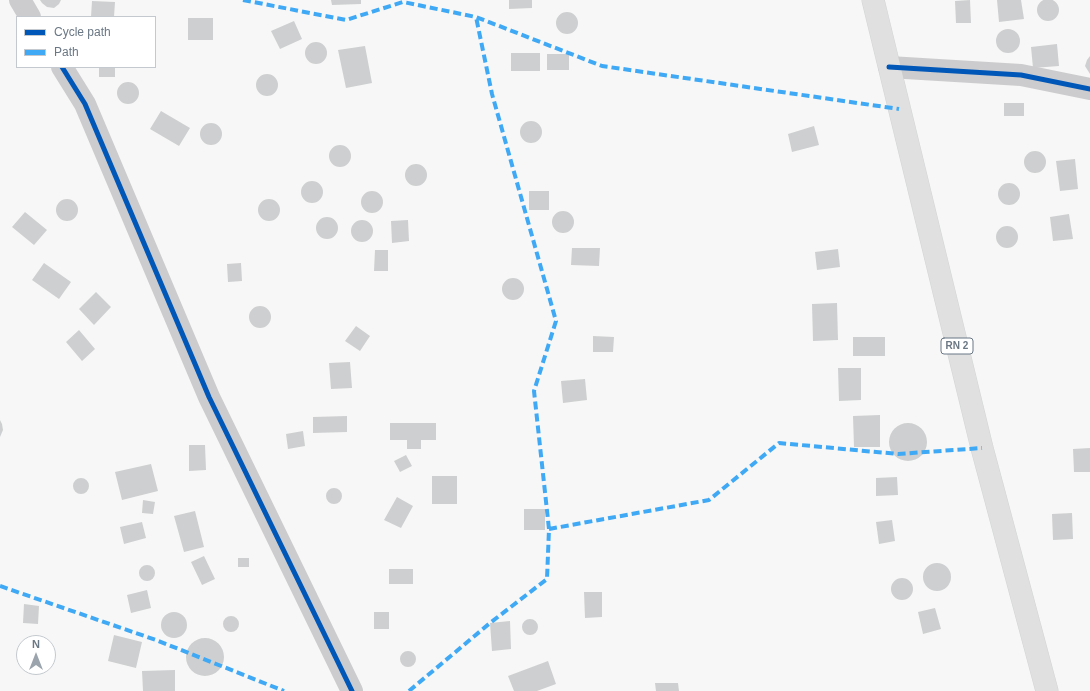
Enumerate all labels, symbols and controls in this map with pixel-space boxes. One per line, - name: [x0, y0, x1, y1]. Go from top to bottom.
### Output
- legend: [16, 16, 156, 68]
- text: Cycle path: [54, 25, 111, 39]
- text: Path: [54, 45, 79, 59]
- road number: RN 2: [941, 338, 973, 354]
- north arrow: [16, 635, 56, 675]
- text: N: [32, 638, 40, 650]

